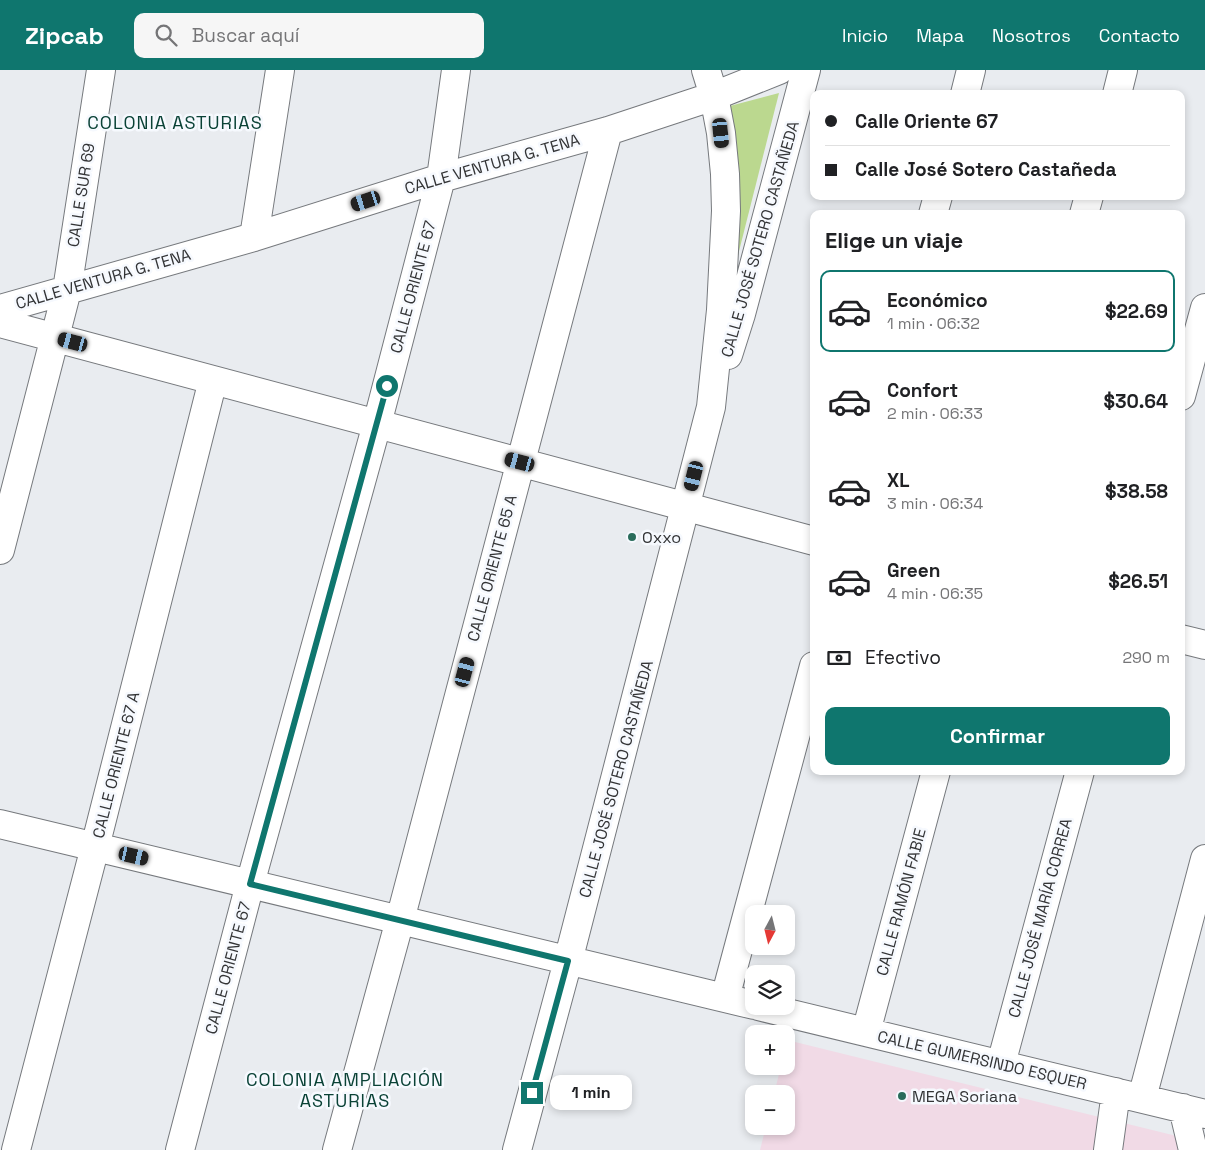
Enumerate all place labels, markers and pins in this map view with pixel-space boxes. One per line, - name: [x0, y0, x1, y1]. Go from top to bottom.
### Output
- place label: Oxxo: [642, 527, 681, 548]
- marker: Oxxo: [626, 531, 638, 543]
- place label: MEGA Soriana: [912, 1086, 1017, 1107]
- marker: MEGA Soriana: [896, 1090, 908, 1102]

